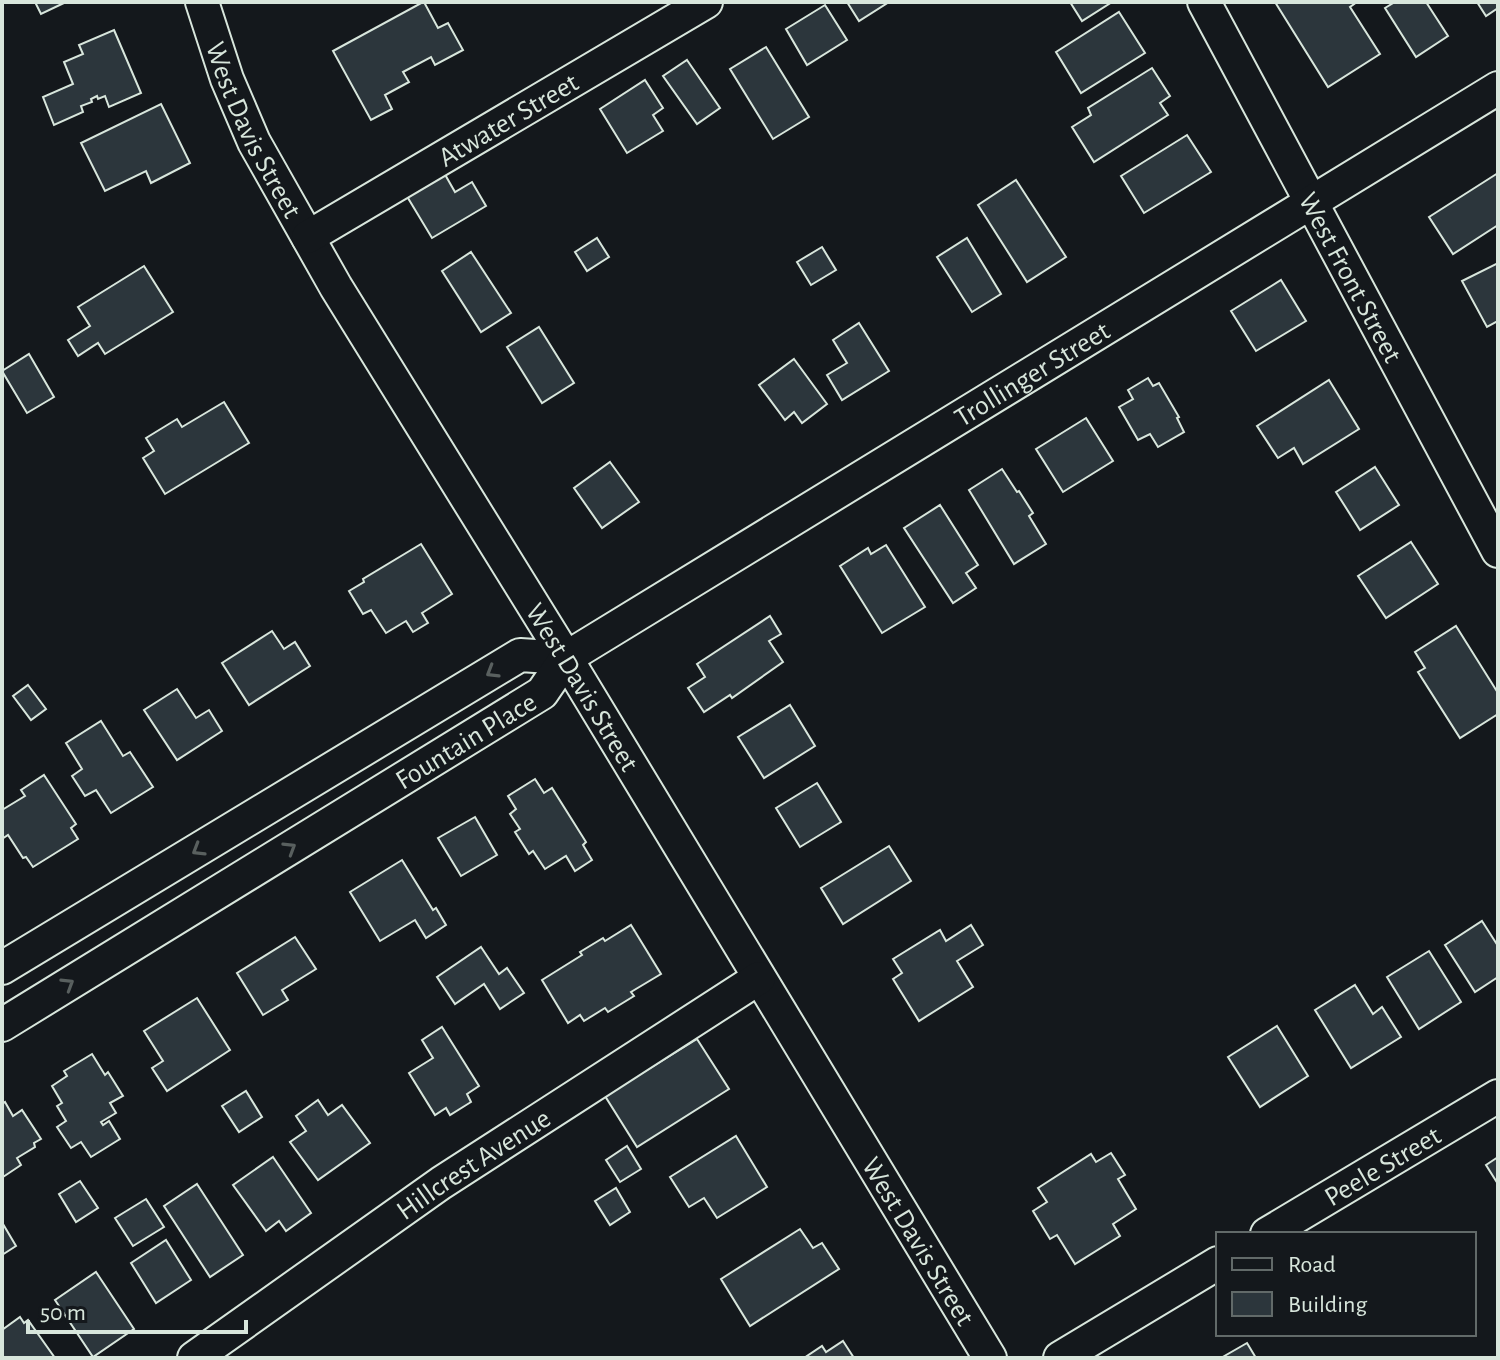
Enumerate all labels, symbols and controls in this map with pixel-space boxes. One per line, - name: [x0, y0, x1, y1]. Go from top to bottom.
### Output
- street label: West Davis Street: [200, 39, 306, 223]
- street label: Atwater Street: [434, 69, 584, 173]
- street label: West Front Street: [1293, 188, 1406, 368]
- street label: Trollinger Street: [950, 317, 1115, 433]
- street label: West Davis Street: [520, 599, 643, 777]
- one-way arrow: [486, 662, 501, 678]
- street label: Fountain Place: [391, 688, 542, 795]
- one-way arrow: [192, 840, 207, 855]
- one-way arrow: [281, 842, 296, 858]
- one-way arrow: [59, 979, 74, 994]
- street label: Hillcrest Avenue: [392, 1105, 556, 1226]
- street label: Peele Street: [1320, 1122, 1446, 1212]
- street label: West Davis Street: [856, 1153, 979, 1331]
- legend: [1216, 1232, 1476, 1336]
- text: Road: [1288, 1253, 1336, 1277]
- scale bar: [28, 1284, 246, 1334]
- text: Building: [1288, 1293, 1367, 1317]
- text: 50 m: [40, 1301, 86, 1325]

